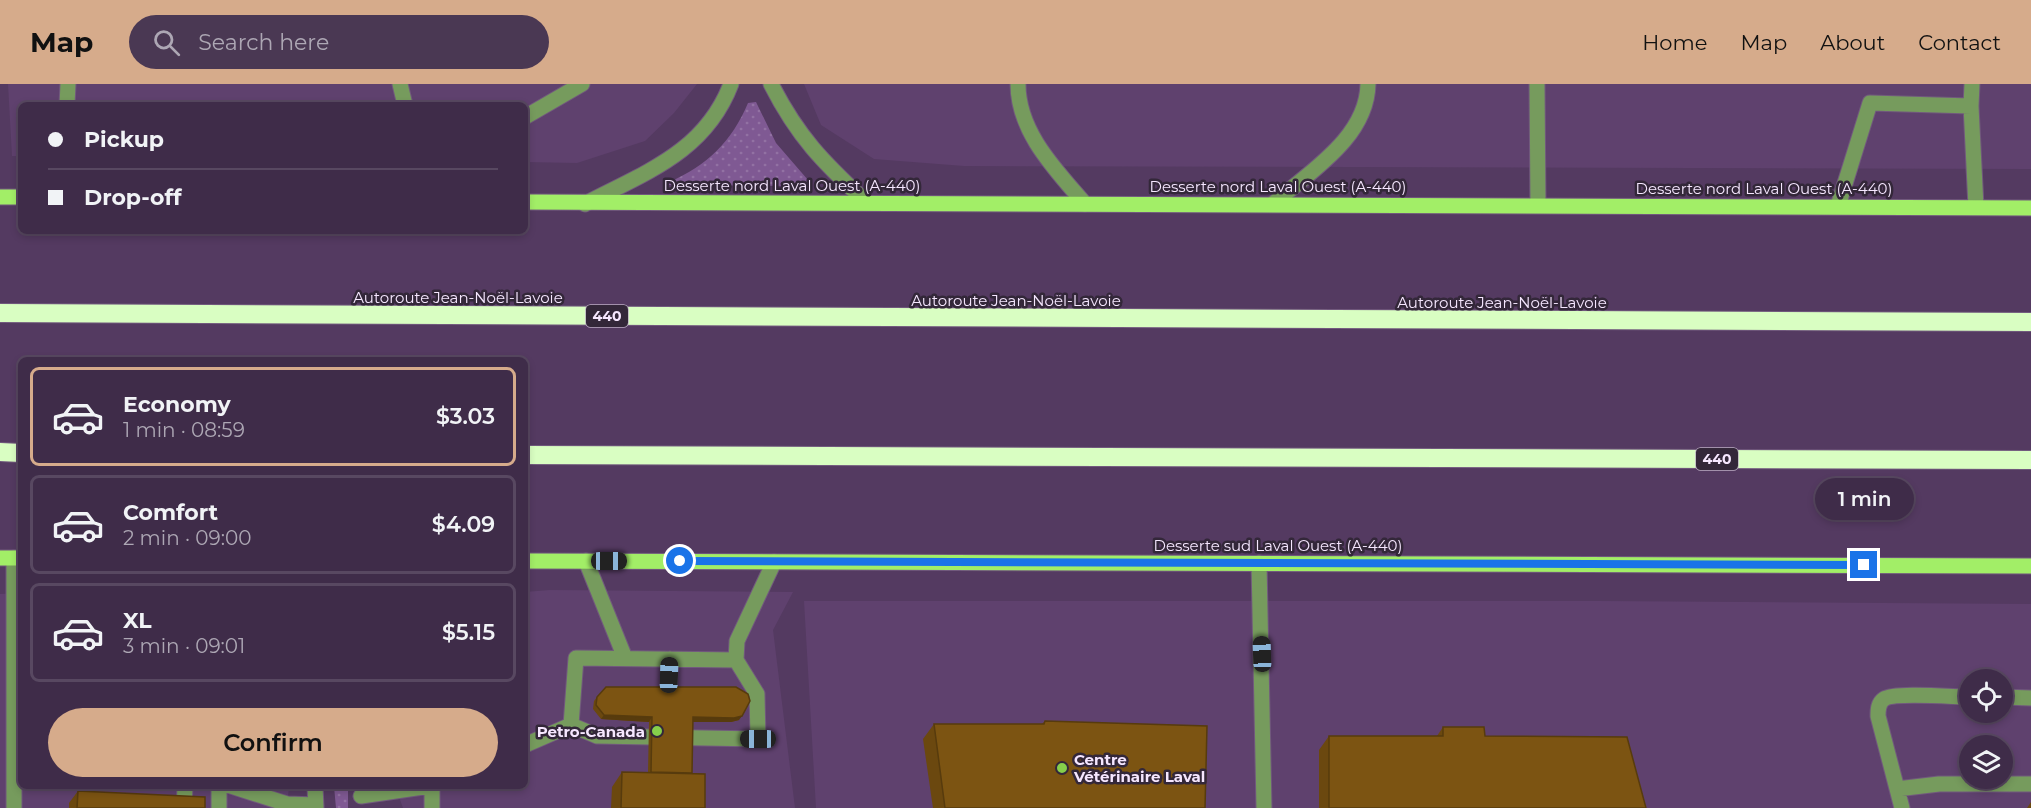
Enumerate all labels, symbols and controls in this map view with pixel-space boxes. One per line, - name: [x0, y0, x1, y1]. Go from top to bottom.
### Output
- search box: [129, 15, 549, 69]
- text: Map: [30, 25, 93, 59]
- icon: search: [150, 26, 183, 59]
- text: Search here: [198, 29, 329, 56]
- text: Home: [1642, 30, 1707, 55]
- text: Map: [1740, 30, 1787, 55]
- text: About: [1820, 30, 1885, 55]
- text: Contact: [1918, 30, 2001, 55]
- text: Pickup: [84, 126, 164, 153]
- street label: Desserte nord Laval Ouest (A-440): [664, 176, 920, 195]
- street label: Desserte nord Laval Ouest (A-440): [1150, 177, 1406, 196]
- street label: Desserte nord Laval Ouest (A-440): [1636, 179, 1892, 198]
- text: Drop-off: [84, 184, 182, 211]
- street label: Autoroute Jean-Noël-Lavoie: [353, 288, 563, 307]
- street label: Autoroute Jean-Noël-Lavoie: [911, 291, 1121, 310]
- street label: Autoroute Jean-Noël-Lavoie: [1397, 293, 1607, 312]
- road number: 440: [586, 305, 628, 327]
- icon: car: [51, 390, 105, 444]
- text: Economy: [123, 391, 231, 418]
- text: $3.03: [436, 403, 495, 430]
- text: 1 min · 08:59: [123, 418, 245, 442]
- road number: 440: [1696, 448, 1738, 470]
- callout: 1 min: [1814, 478, 1914, 520]
- text: 1 min: [1838, 487, 1891, 511]
- icon: car: [51, 498, 105, 552]
- text: Comfort: [123, 499, 218, 526]
- text: $4.09: [432, 511, 495, 538]
- text: 2 min · 09:00: [123, 526, 251, 550]
- street label: Desserte sud Laval Ouest (A-440): [1154, 536, 1402, 555]
- route start: [666, 547, 693, 574]
- route end: [1850, 551, 1877, 578]
- car: [591, 552, 627, 570]
- icon: car: [51, 606, 105, 660]
- text: XL: [123, 607, 152, 634]
- text: $5.15: [442, 619, 495, 646]
- text: 3 min · 09:01: [123, 634, 245, 658]
- car: [1252, 636, 1272, 672]
- car: [659, 657, 679, 693]
- map controls: [1959, 669, 2013, 789]
- button: locate: [1959, 669, 2013, 723]
- button: Confirm: [48, 708, 498, 777]
- place label: Petro-Canada: [537, 722, 645, 741]
- marker: Petro-Canada: [650, 724, 664, 738]
- car: [740, 730, 776, 748]
- button: layers: [1959, 735, 2013, 789]
- place label: Centre Vétérinaire Laval: [1073, 750, 1205, 786]
- marker: Centre Vétérinaire Laval: [1055, 761, 1069, 775]

